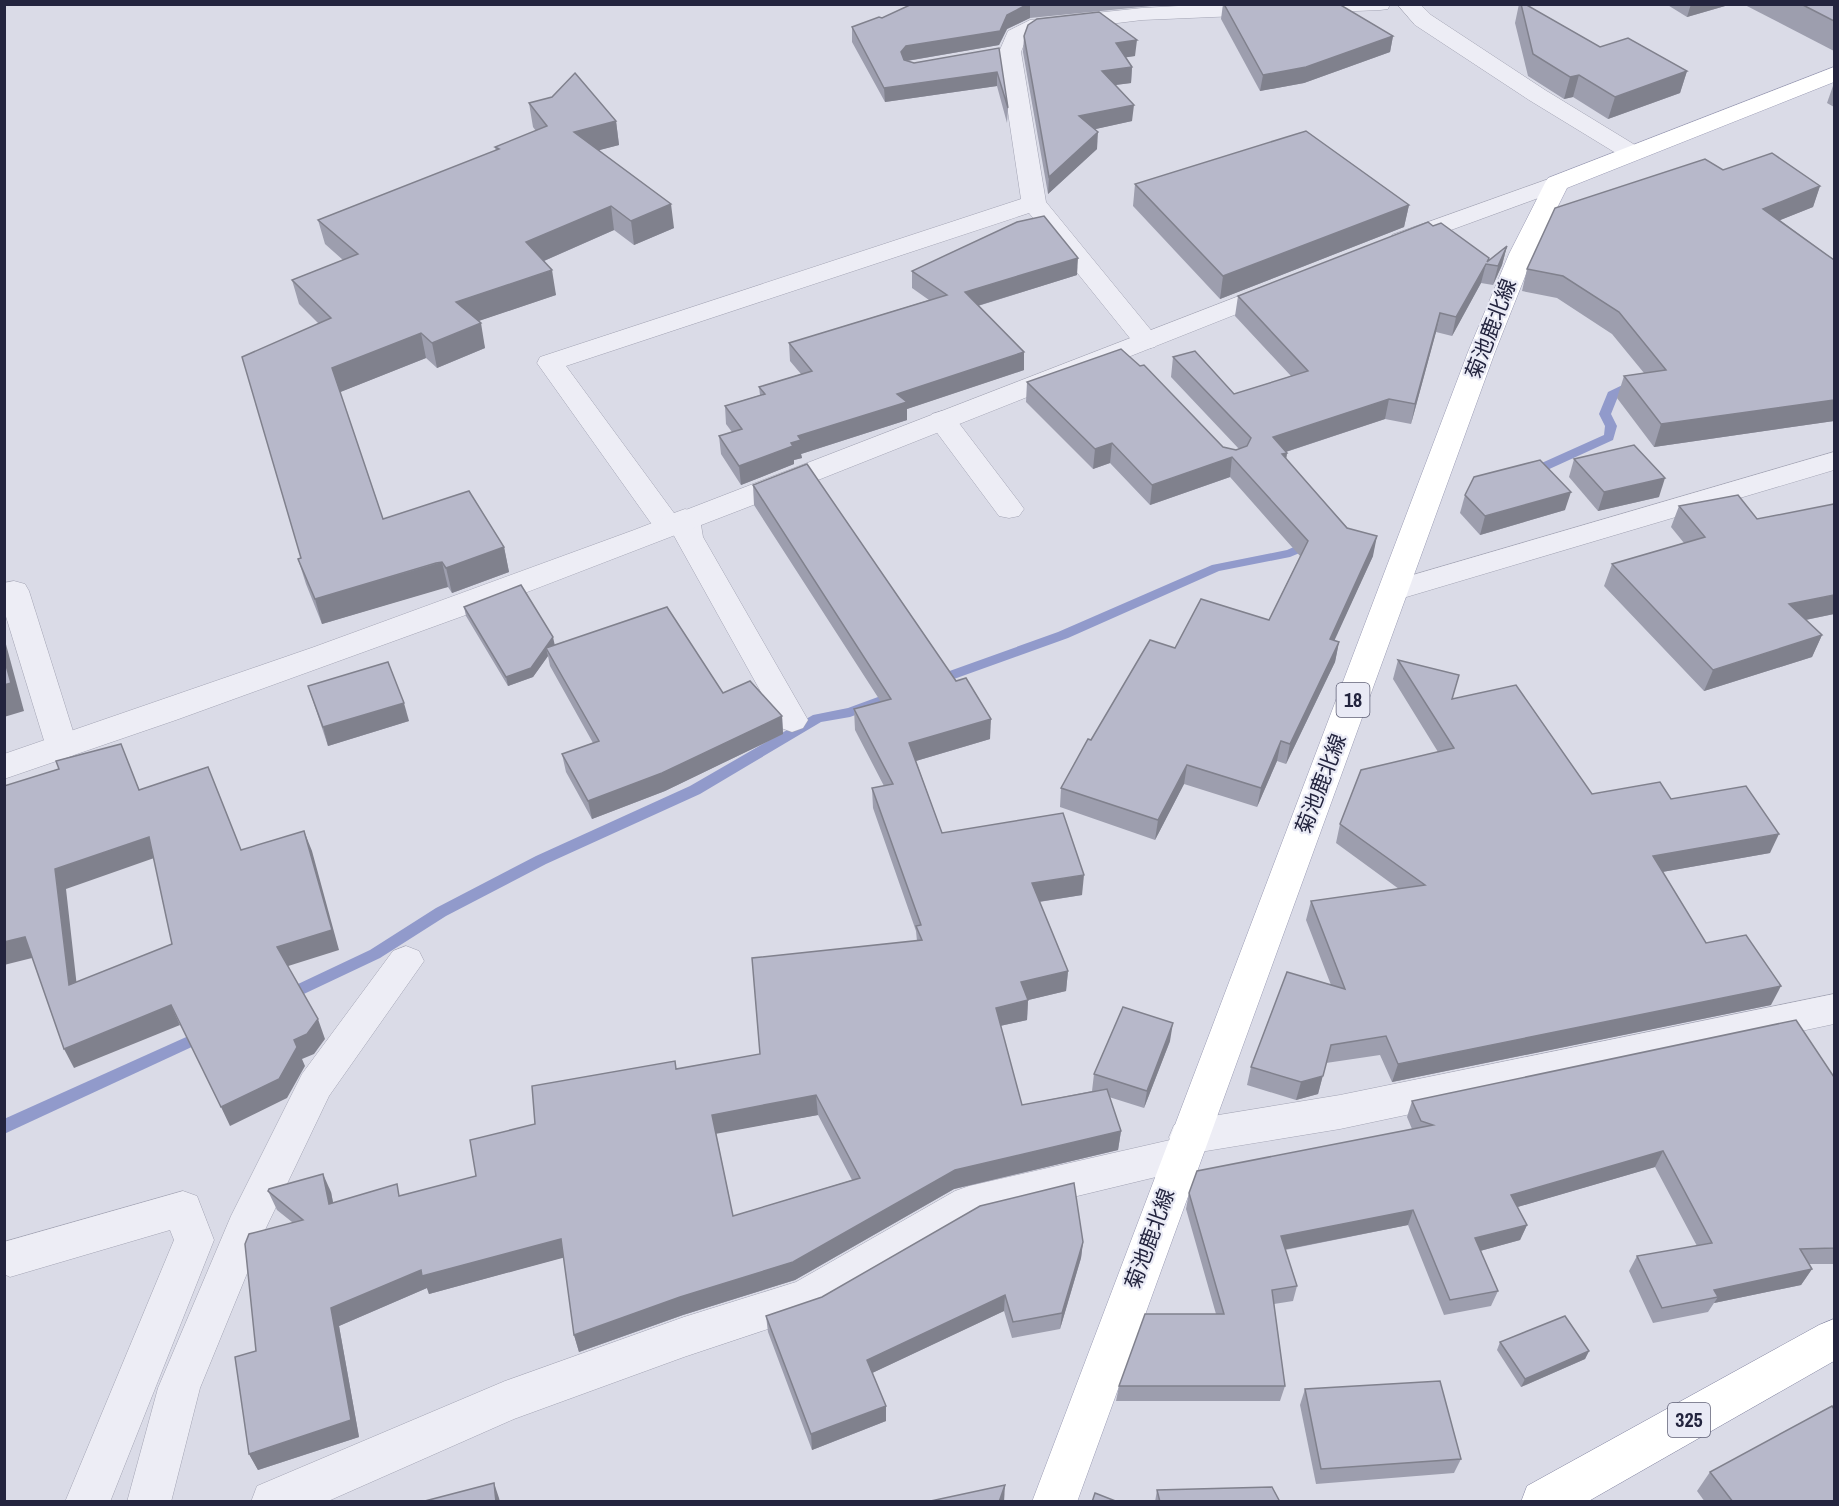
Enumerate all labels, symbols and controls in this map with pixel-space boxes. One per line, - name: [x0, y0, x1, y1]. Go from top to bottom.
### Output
- street label: 菊池鹿北線: [1458, 275, 1523, 383]
- road number: 18: [1336, 683, 1370, 717]
- street label: 菊池鹿北線: [1288, 730, 1353, 838]
- street label: 菊池鹿北線: [1118, 1185, 1181, 1293]
- road number: 325: [1668, 1403, 1710, 1437]

